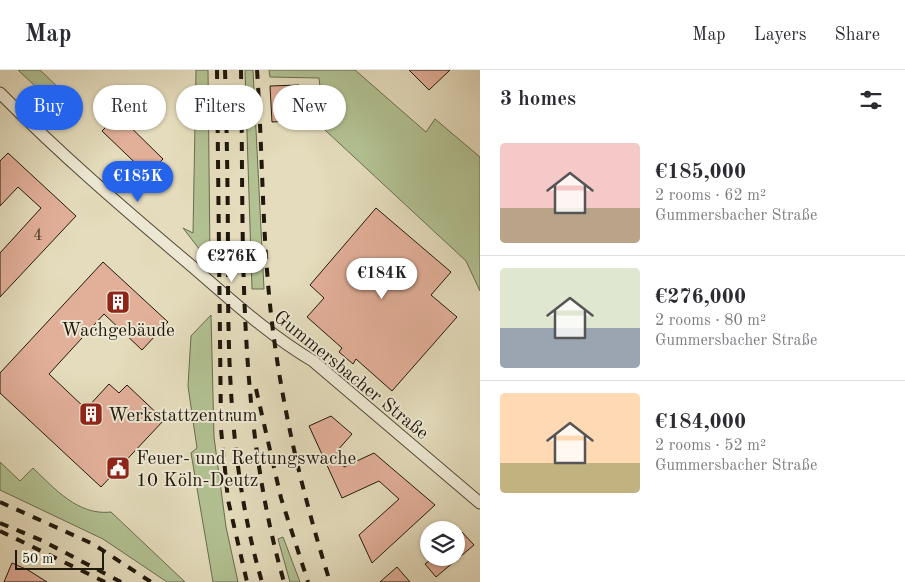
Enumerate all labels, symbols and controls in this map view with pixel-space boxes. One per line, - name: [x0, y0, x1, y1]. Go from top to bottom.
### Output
- text: Map: [25, 23, 72, 47]
- text: Map: [692, 26, 726, 44]
- text: Layers: [754, 26, 806, 44]
- text: Share: [834, 26, 880, 44]
- chip: Buy: [15, 85, 83, 130]
- chip: Rent: [93, 85, 166, 130]
- chip: Filters: [176, 85, 263, 130]
- chip: New: [273, 85, 346, 130]
- icon: filters: [857, 86, 885, 114]
- text: 3 homes: [500, 89, 576, 110]
- pin: €185K: [103, 160, 173, 203]
- text: €185,000: [655, 162, 746, 183]
- icon: home: [540, 163, 600, 223]
- text: €185K: [113, 169, 163, 185]
- text: 2 rooms · 62 m²: [655, 188, 766, 204]
- text: Gummersbacher Straße: [655, 208, 817, 224]
- house number: 4: [33, 228, 43, 244]
- pin: €276K: [197, 240, 267, 283]
- text: €276K: [207, 249, 257, 265]
- pin: €184K: [347, 258, 417, 300]
- text: €184K: [357, 266, 407, 282]
- text: €276,000: [655, 287, 746, 308]
- icon: home: [540, 288, 600, 348]
- building icon: Wachgebäude: [105, 289, 131, 315]
- street label: Gummersbacher Straße: [270, 308, 431, 444]
- text: 2 rooms · 80 m²: [655, 313, 766, 329]
- place label: Wachgebäude: [61, 322, 175, 341]
- text: Gummersbacher Straße: [655, 333, 817, 349]
- building icon: Werkstattzentrum: [78, 401, 104, 427]
- place label: Werkstattzentrum: [108, 407, 258, 426]
- text: €184,000: [655, 412, 746, 433]
- icon: home: [540, 413, 600, 473]
- text: 2 rooms · 52 m²: [655, 438, 766, 454]
- place label: Feuer- und Rettungswache 10 Köln-Deutz: [136, 450, 356, 491]
- public building icon: Feuer- und Rettungswache 10 Köln-Deutz: [105, 455, 131, 481]
- text: Gummersbacher Straße: [655, 458, 817, 474]
- map controls: [420, 521, 465, 566]
- button: layers: [420, 521, 465, 566]
- scale bar: [15, 547, 104, 570]
- text: 50 m: [22, 552, 53, 566]

